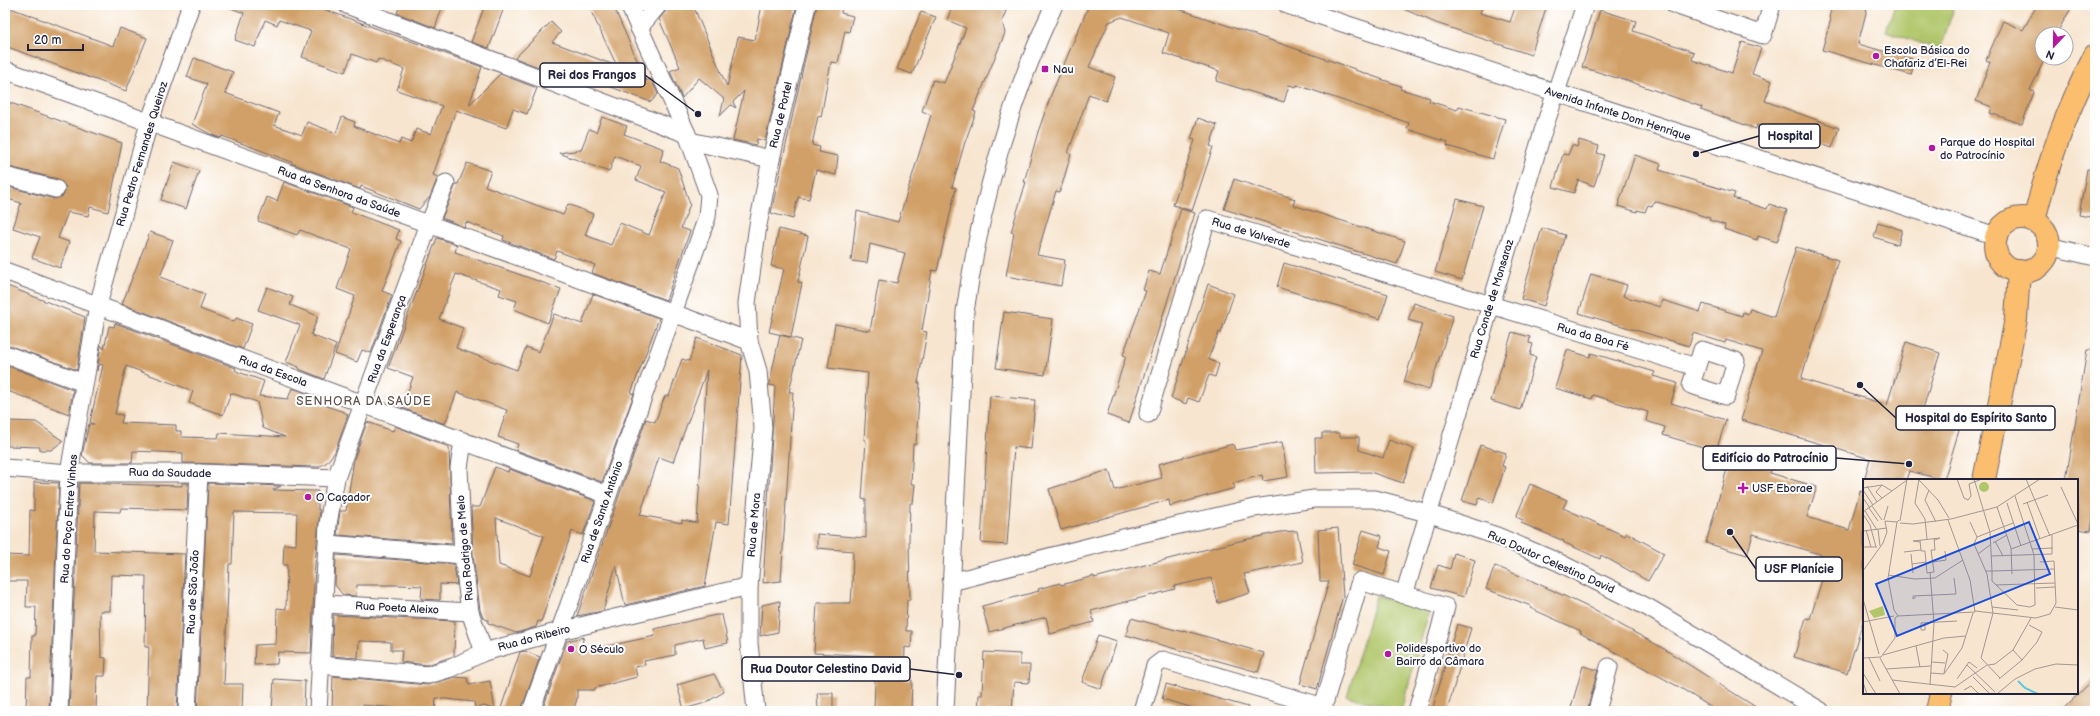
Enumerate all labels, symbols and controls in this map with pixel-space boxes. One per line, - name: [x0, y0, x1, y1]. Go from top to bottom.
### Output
- scale bar: [28, 26, 83, 52]
- north arrow: [2034, 26, 2074, 66]
- text: 20 m: [34, 33, 61, 48]
- place label: Escola Básica do Chafariz d’El-Rei: [1884, 44, 1970, 70]
- text: N: [2044, 47, 2057, 62]
- marker: Escola Básica do Chafariz d’El-Rei: [1871, 51, 1881, 61]
- callout: Rei dos Frangos: [540, 63, 645, 87]
- place label: Nau: [1053, 63, 1074, 76]
- marker: Nau: [1040, 64, 1050, 74]
- text: Rei dos Frangos: [548, 68, 636, 83]
- street label: Rua Pedro Fernandes Queiroz: [114, 79, 171, 228]
- street label: Rua de Portel: [767, 81, 795, 149]
- street label: Avenida Infante Dom Henrique: [1543, 84, 1693, 144]
- callout: Hospital: [1759, 124, 1820, 148]
- text: Hospital: [1767, 129, 1813, 144]
- place label: Parque do Hospital do Patrocínio: [1940, 136, 2034, 162]
- marker: Parque do Hospital do Patrocínio: [1927, 143, 1937, 153]
- street label: Rua da Senhora da Saúde: [276, 164, 403, 221]
- street label: Rua de Valverde: [1210, 215, 1292, 251]
- street label: Rua Conde de Monsaraz: [1468, 237, 1517, 360]
- street label: Rua da Esperança: [365, 293, 409, 385]
- street label: Rua da Boa Fé: [1555, 320, 1631, 354]
- street label: Rua da Escola: [237, 353, 309, 389]
- district label: SENHORA DA SAÚDE: [296, 392, 432, 409]
- callout: Hospital do Espírito Santo: [1896, 406, 2055, 430]
- text: Hospital do Espírito Santo: [1905, 411, 2047, 426]
- callout: Edifício do Patrocínio: [1703, 446, 1836, 470]
- text: Edifício do Patrocínio: [1712, 451, 1829, 466]
- street label: Rua do Poço Entre Vinhas: [58, 453, 80, 584]
- street label: Rua de Santo António: [578, 459, 626, 565]
- street label: Rua da Saudade: [128, 466, 212, 480]
- inset map: [1863, 479, 2078, 694]
- marker: USF Eborae: [1737, 482, 1749, 494]
- place label: USF Eborae: [1752, 482, 1813, 495]
- place label: O Caçador: [316, 491, 371, 504]
- marker: O Caçador: [303, 492, 313, 502]
- street label: Rua de Mora: [745, 492, 763, 558]
- street label: Rua Rodrigo de Melo: [454, 495, 476, 601]
- street label: Rua Doutor Celestino David: [1485, 528, 1617, 596]
- street label: Rua de São João: [184, 549, 202, 635]
- callout: USF Planície: [1756, 557, 1842, 581]
- text: USF Planície: [1764, 562, 1834, 577]
- street label: Rua Poeta Aleixo: [355, 599, 439, 617]
- street label: Rua do Ribeiro: [496, 622, 572, 654]
- place label: Polidesportivo do Bairro da Câmara: [1396, 642, 1484, 668]
- place label: O Século: [579, 643, 624, 656]
- marker: O Século: [566, 644, 576, 654]
- marker: Polidesportivo do Bairro da Câmara: [1383, 649, 1393, 659]
- callout: Rua Doutor Celestino David: [742, 657, 910, 681]
- text: Rua Doutor Celestino David: [750, 662, 902, 677]

